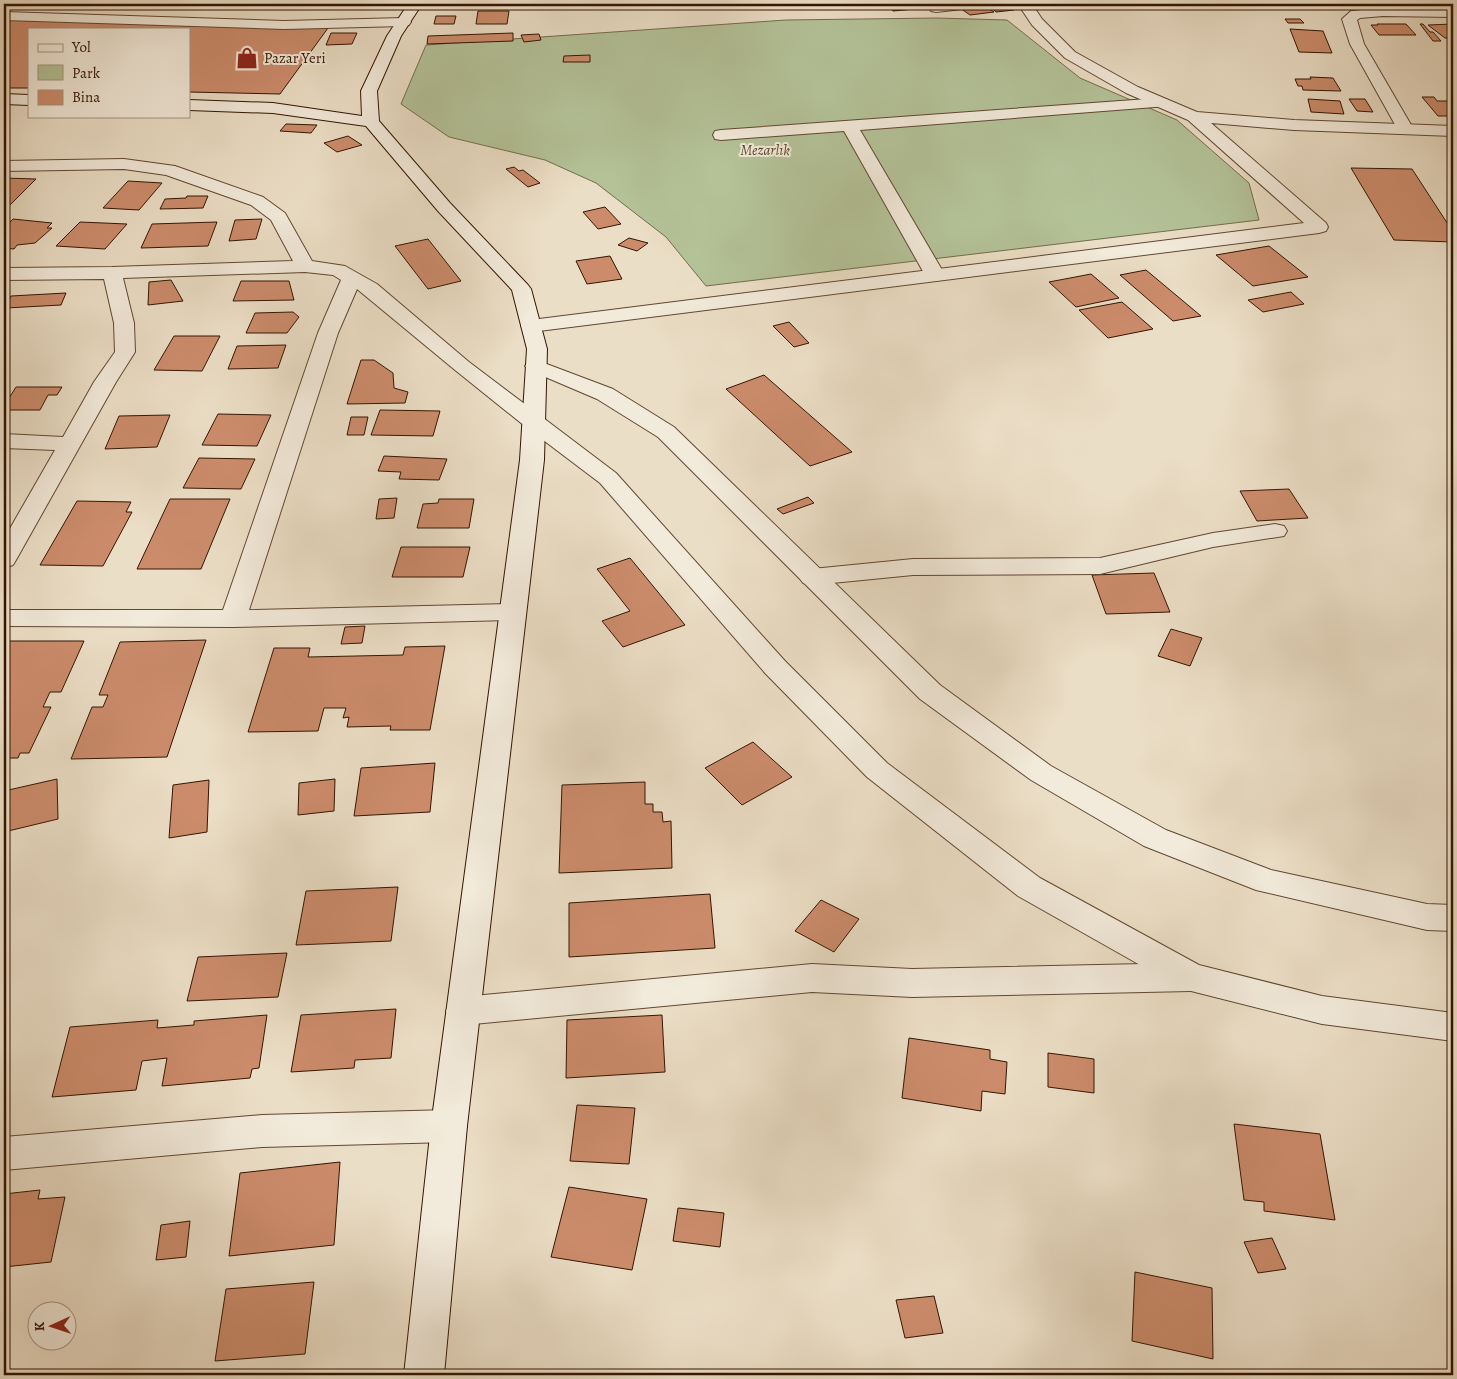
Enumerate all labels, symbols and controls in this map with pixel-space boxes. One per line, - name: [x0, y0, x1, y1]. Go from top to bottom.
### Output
- legend: [28, 28, 190, 118]
- text: Yol: [71, 37, 91, 57]
- shop icon: Pazar Yeri: [234, 45, 260, 71]
- place label: Pazar Yeri: [264, 48, 326, 68]
- text: Park: [72, 63, 101, 83]
- text: Bina: [72, 87, 100, 107]
- park label: Mezarlık: [740, 140, 790, 160]
- north arrow: [28, 1302, 78, 1352]
- text: K: [30, 1321, 49, 1332]

